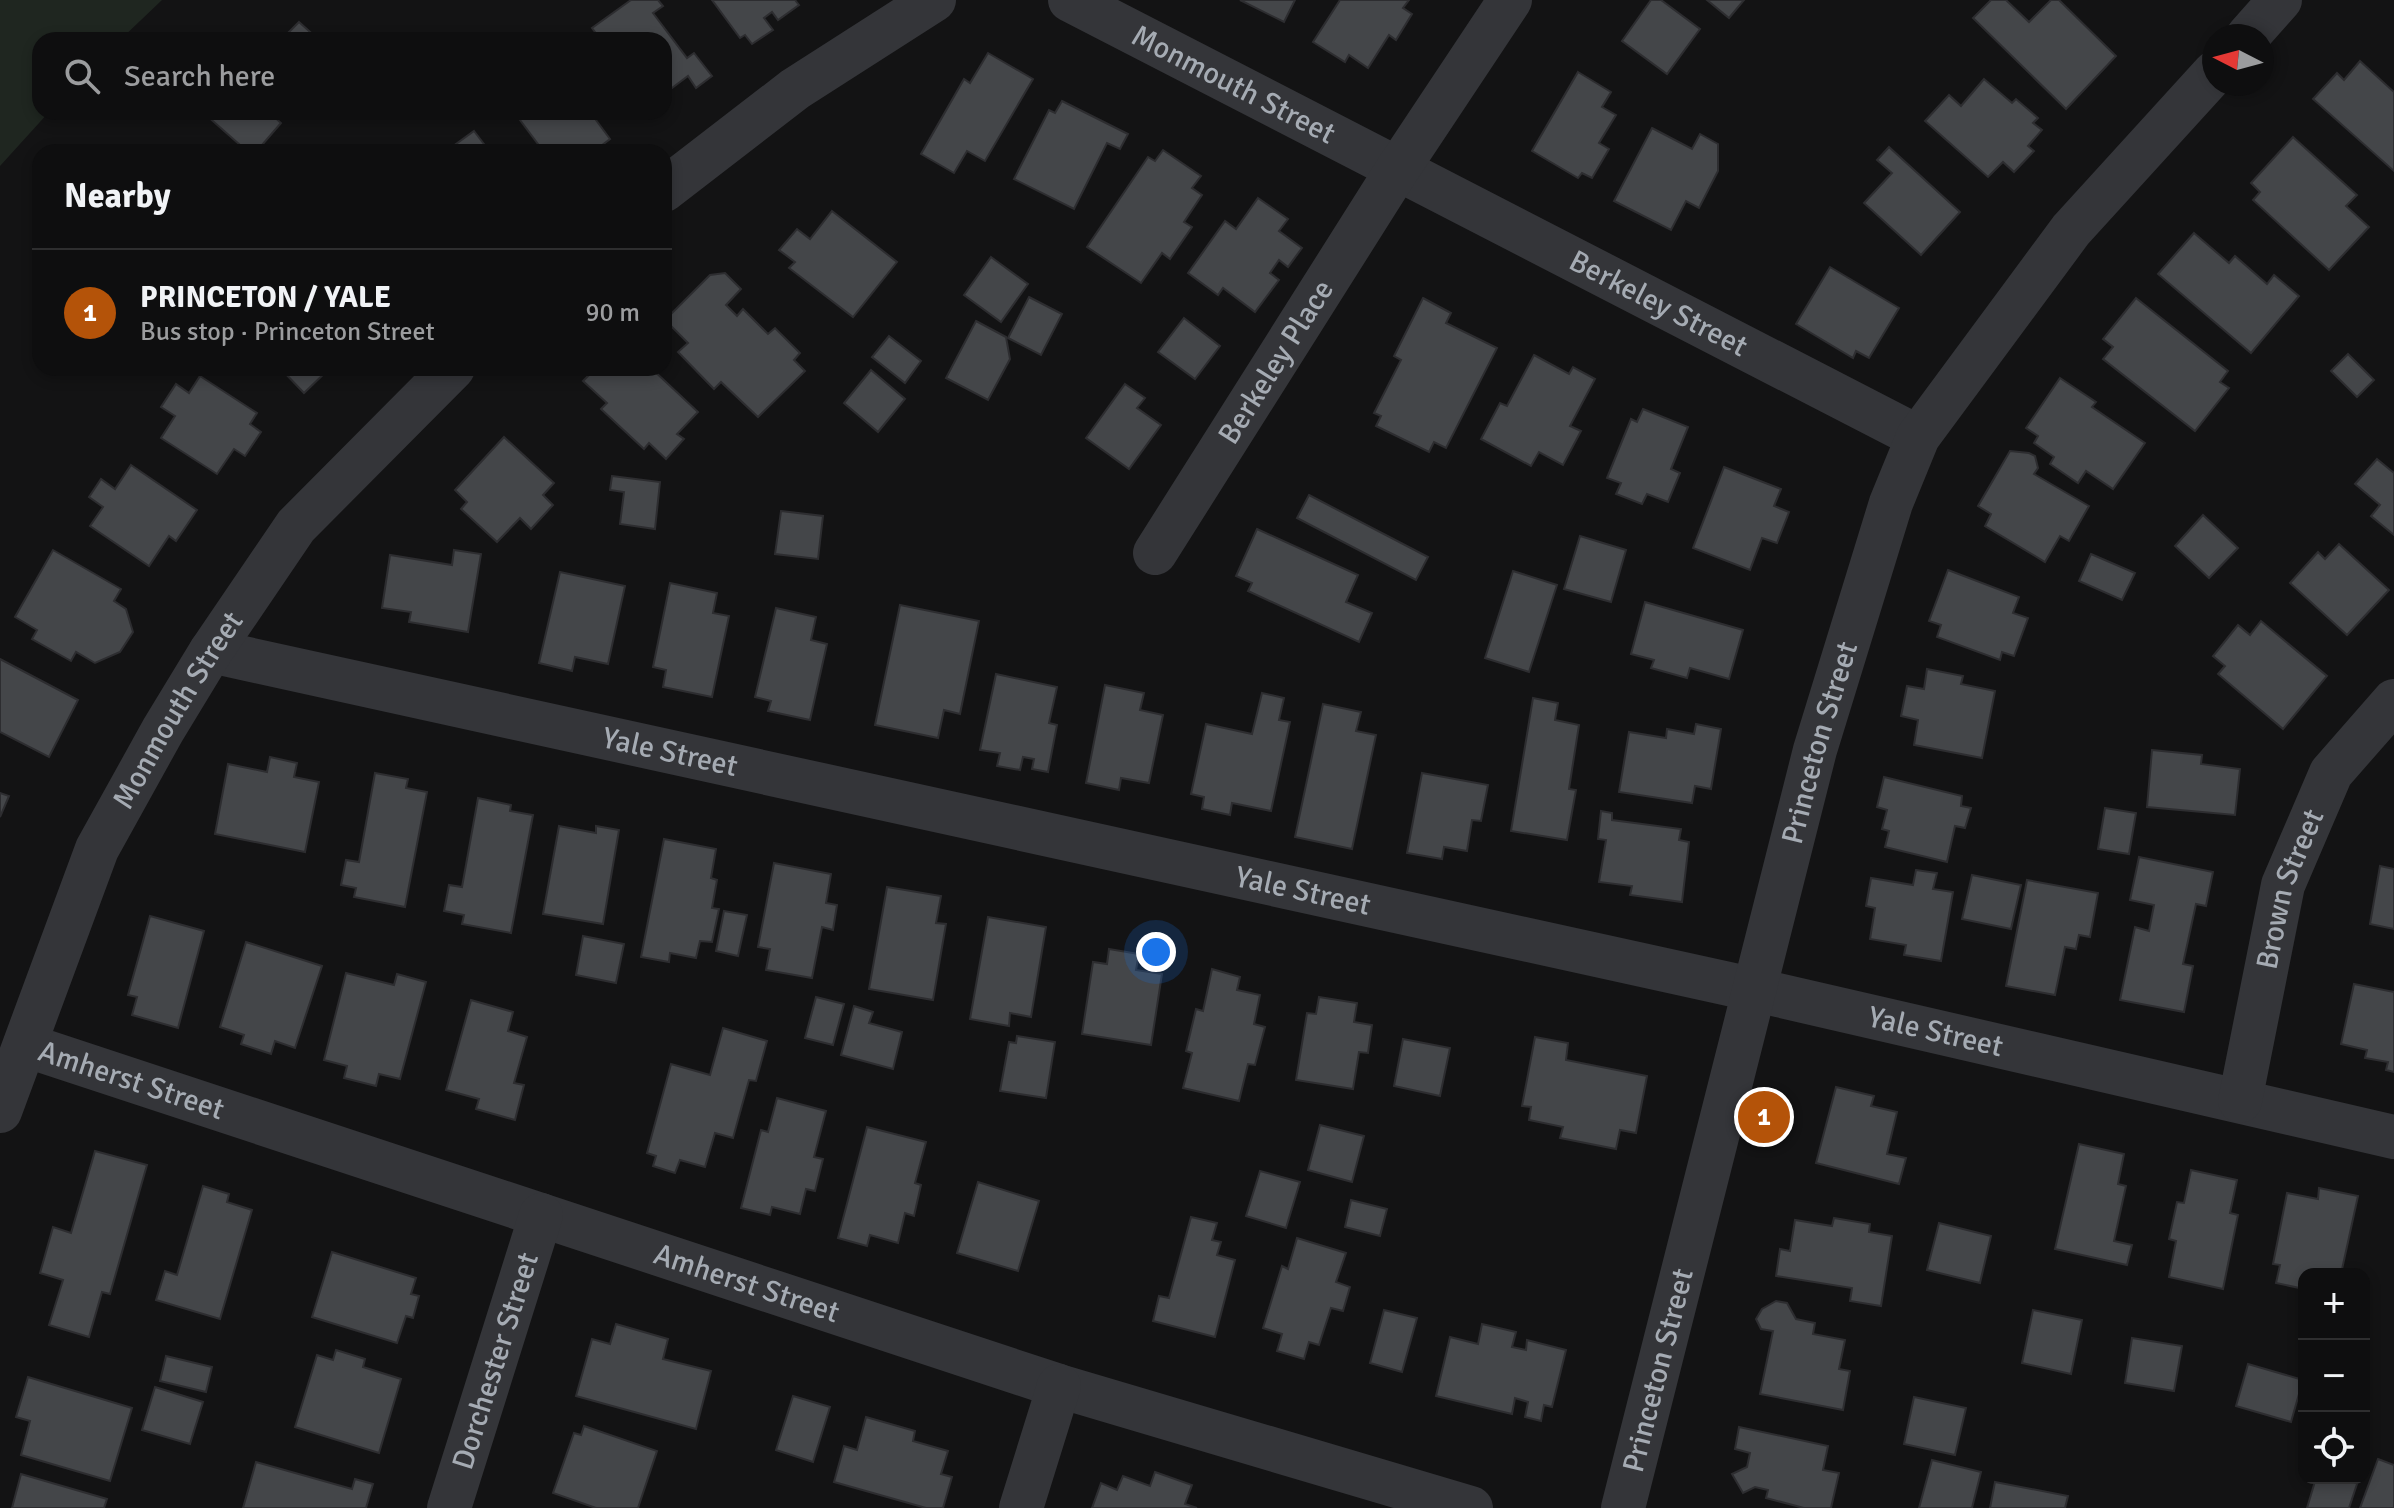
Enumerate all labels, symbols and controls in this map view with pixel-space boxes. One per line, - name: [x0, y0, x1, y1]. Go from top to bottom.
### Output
- street label: Monmouth Street: [1126, 17, 1342, 152]
- north arrow: [2202, 24, 2274, 96]
- search box: [32, 32, 672, 120]
- icon: search: [60, 54, 104, 98]
- text: Search here: [124, 58, 275, 95]
- text: Nearby: [64, 175, 171, 217]
- street label: Berkeley Street: [1563, 242, 1754, 365]
- street label: Berkeley Place: [1210, 273, 1341, 451]
- text: PRINCETON / YALE: [140, 279, 391, 316]
- text: 1: [83, 297, 97, 329]
- text: 90 m: [585, 297, 640, 329]
- text: Bus stop · Princeton Street: [140, 316, 435, 348]
- street label: Monmouth Street: [104, 604, 251, 815]
- street label: Princeton Street: [1773, 637, 1866, 848]
- street label: Yale Street: [599, 719, 741, 785]
- street label: Brown Street: [2248, 803, 2332, 972]
- street label: Yale Street: [1232, 858, 1374, 923]
- your location: [1136, 932, 1176, 972]
- street label: Yale Street: [1864, 998, 2007, 1065]
- street label: Amherst Street: [34, 1032, 229, 1128]
- pin: 1: [1738, 1087, 1790, 1147]
- street label: Amherst Street: [649, 1235, 844, 1331]
- street label: Dorchester Street: [444, 1248, 547, 1474]
- street label: Princeton Street: [1614, 1265, 1701, 1476]
- map controls: [2298, 1268, 2370, 1484]
- button: +: [2298, 1268, 2370, 1340]
- button: −: [2298, 1340, 2370, 1412]
- button: locate: [2298, 1412, 2370, 1484]

